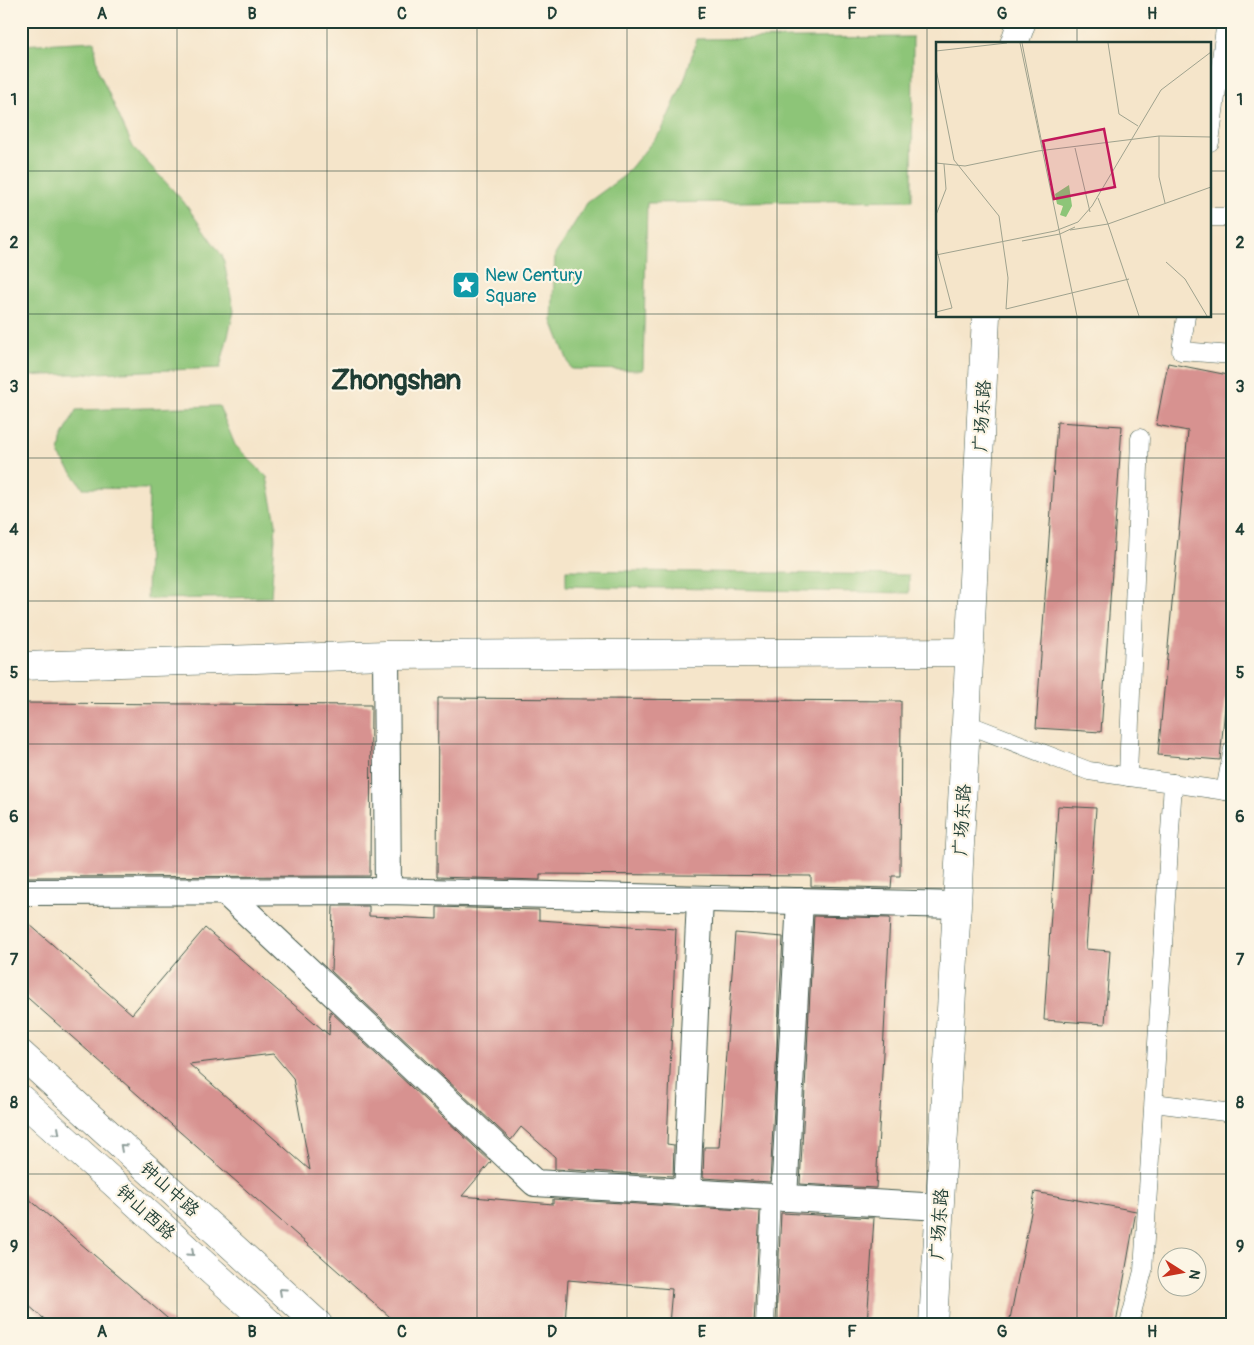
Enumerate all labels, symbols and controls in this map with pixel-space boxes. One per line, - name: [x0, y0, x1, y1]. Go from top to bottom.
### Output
- text: A: [97, 4, 108, 24]
- text: B: [247, 4, 257, 24]
- text: C: [397, 4, 407, 24]
- text: D: [547, 4, 557, 24]
- text: E: [698, 4, 707, 24]
- text: F: [847, 4, 857, 24]
- text: G: [997, 4, 1008, 24]
- text: H: [1147, 4, 1157, 24]
- inset map: [936, 42, 1212, 318]
- text: 1: [11, 90, 17, 110]
- text: 1: [1237, 90, 1243, 110]
- text: 2: [10, 233, 19, 253]
- text: 2: [1236, 233, 1245, 253]
- place label: New Century Square: [485, 264, 582, 308]
- place icon: New Century Square: [451, 270, 481, 300]
- district label: Zhongshan: [331, 363, 461, 398]
- text: 3: [10, 377, 19, 397]
- text: 3: [1236, 377, 1245, 397]
- street label: 广场东路: [969, 379, 996, 453]
- text: 4: [9, 520, 19, 540]
- text: 4: [1235, 520, 1245, 540]
- text: 5: [10, 663, 19, 683]
- text: 5: [1236, 663, 1245, 683]
- street label: 广场东路: [949, 783, 976, 857]
- text: 6: [9, 807, 19, 827]
- text: 6: [1235, 807, 1245, 827]
- text: 7: [10, 950, 19, 970]
- text: 7: [1236, 950, 1245, 970]
- text: 8: [10, 1093, 18, 1113]
- text: 8: [1236, 1093, 1244, 1113]
- one-way arrow: [52, 1126, 61, 1135]
- one-way arrow: [119, 1143, 128, 1152]
- street label: 钟山中路: [135, 1157, 204, 1222]
- street label: 钟山西路: [111, 1180, 180, 1245]
- street label: 广场东路: [926, 1187, 953, 1261]
- text: 9: [10, 1237, 18, 1257]
- text: 9: [1236, 1237, 1244, 1257]
- one-way arrow: [186, 1247, 195, 1256]
- north arrow: [1156, 1248, 1206, 1298]
- text: N: [1185, 1268, 1204, 1281]
- one-way arrow: [279, 1288, 288, 1297]
- text: A: [97, 1322, 108, 1342]
- text: B: [247, 1322, 257, 1342]
- text: C: [397, 1322, 407, 1342]
- text: D: [547, 1322, 557, 1342]
- text: E: [698, 1322, 707, 1342]
- text: F: [847, 1322, 857, 1342]
- text: G: [997, 1322, 1008, 1342]
- text: H: [1147, 1322, 1157, 1342]

